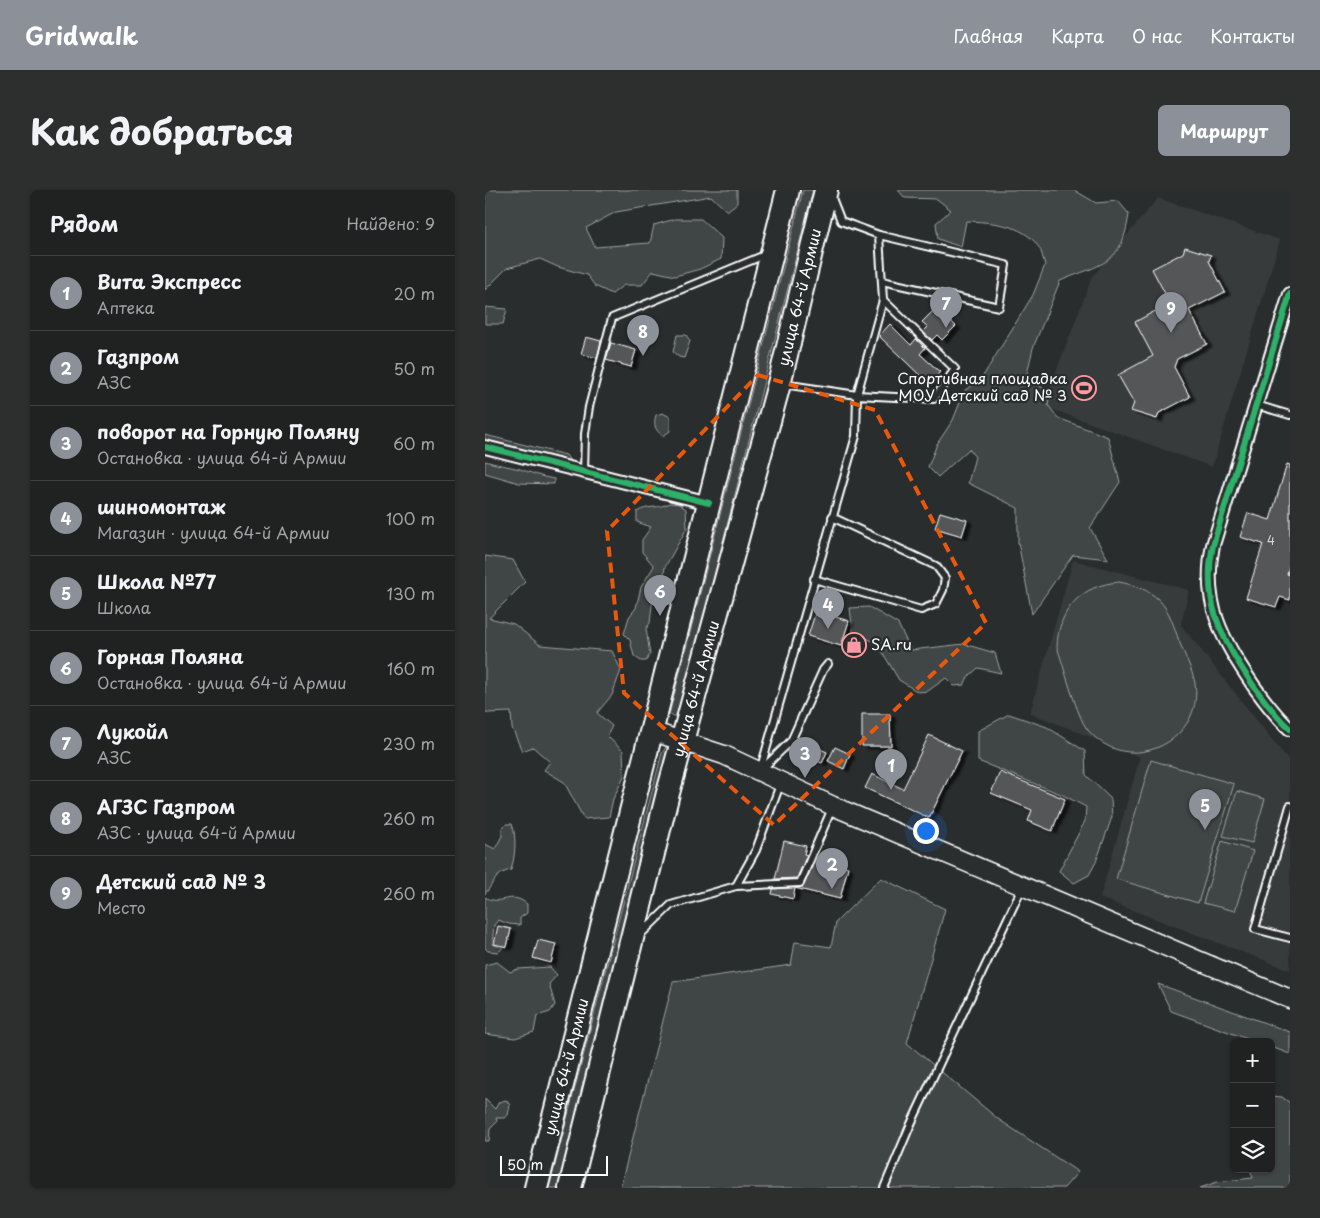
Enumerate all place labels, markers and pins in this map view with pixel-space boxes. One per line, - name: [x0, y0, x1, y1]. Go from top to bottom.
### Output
- pin: 7: [930, 287, 962, 328]
- pin: 9: [1155, 292, 1187, 333]
- pin: 8: [627, 315, 659, 356]
- place label: Спортивная площадка МОУ Детский сад № 3: [897, 366, 1068, 406]
- sports icon: Спортивная площадка МОУ Детский сад № 3: [1071, 375, 1097, 401]
- pin: 6: [644, 575, 676, 616]
- pin: 4: [812, 588, 844, 629]
- shop icon: SA.ru: [841, 632, 867, 658]
- place label: SA.ru: [871, 632, 912, 655]
- pin: 3: [789, 737, 821, 778]
- pin: 1: [875, 749, 907, 790]
- pin: 5: [1189, 789, 1221, 830]
- pin: 2: [816, 848, 848, 889]

